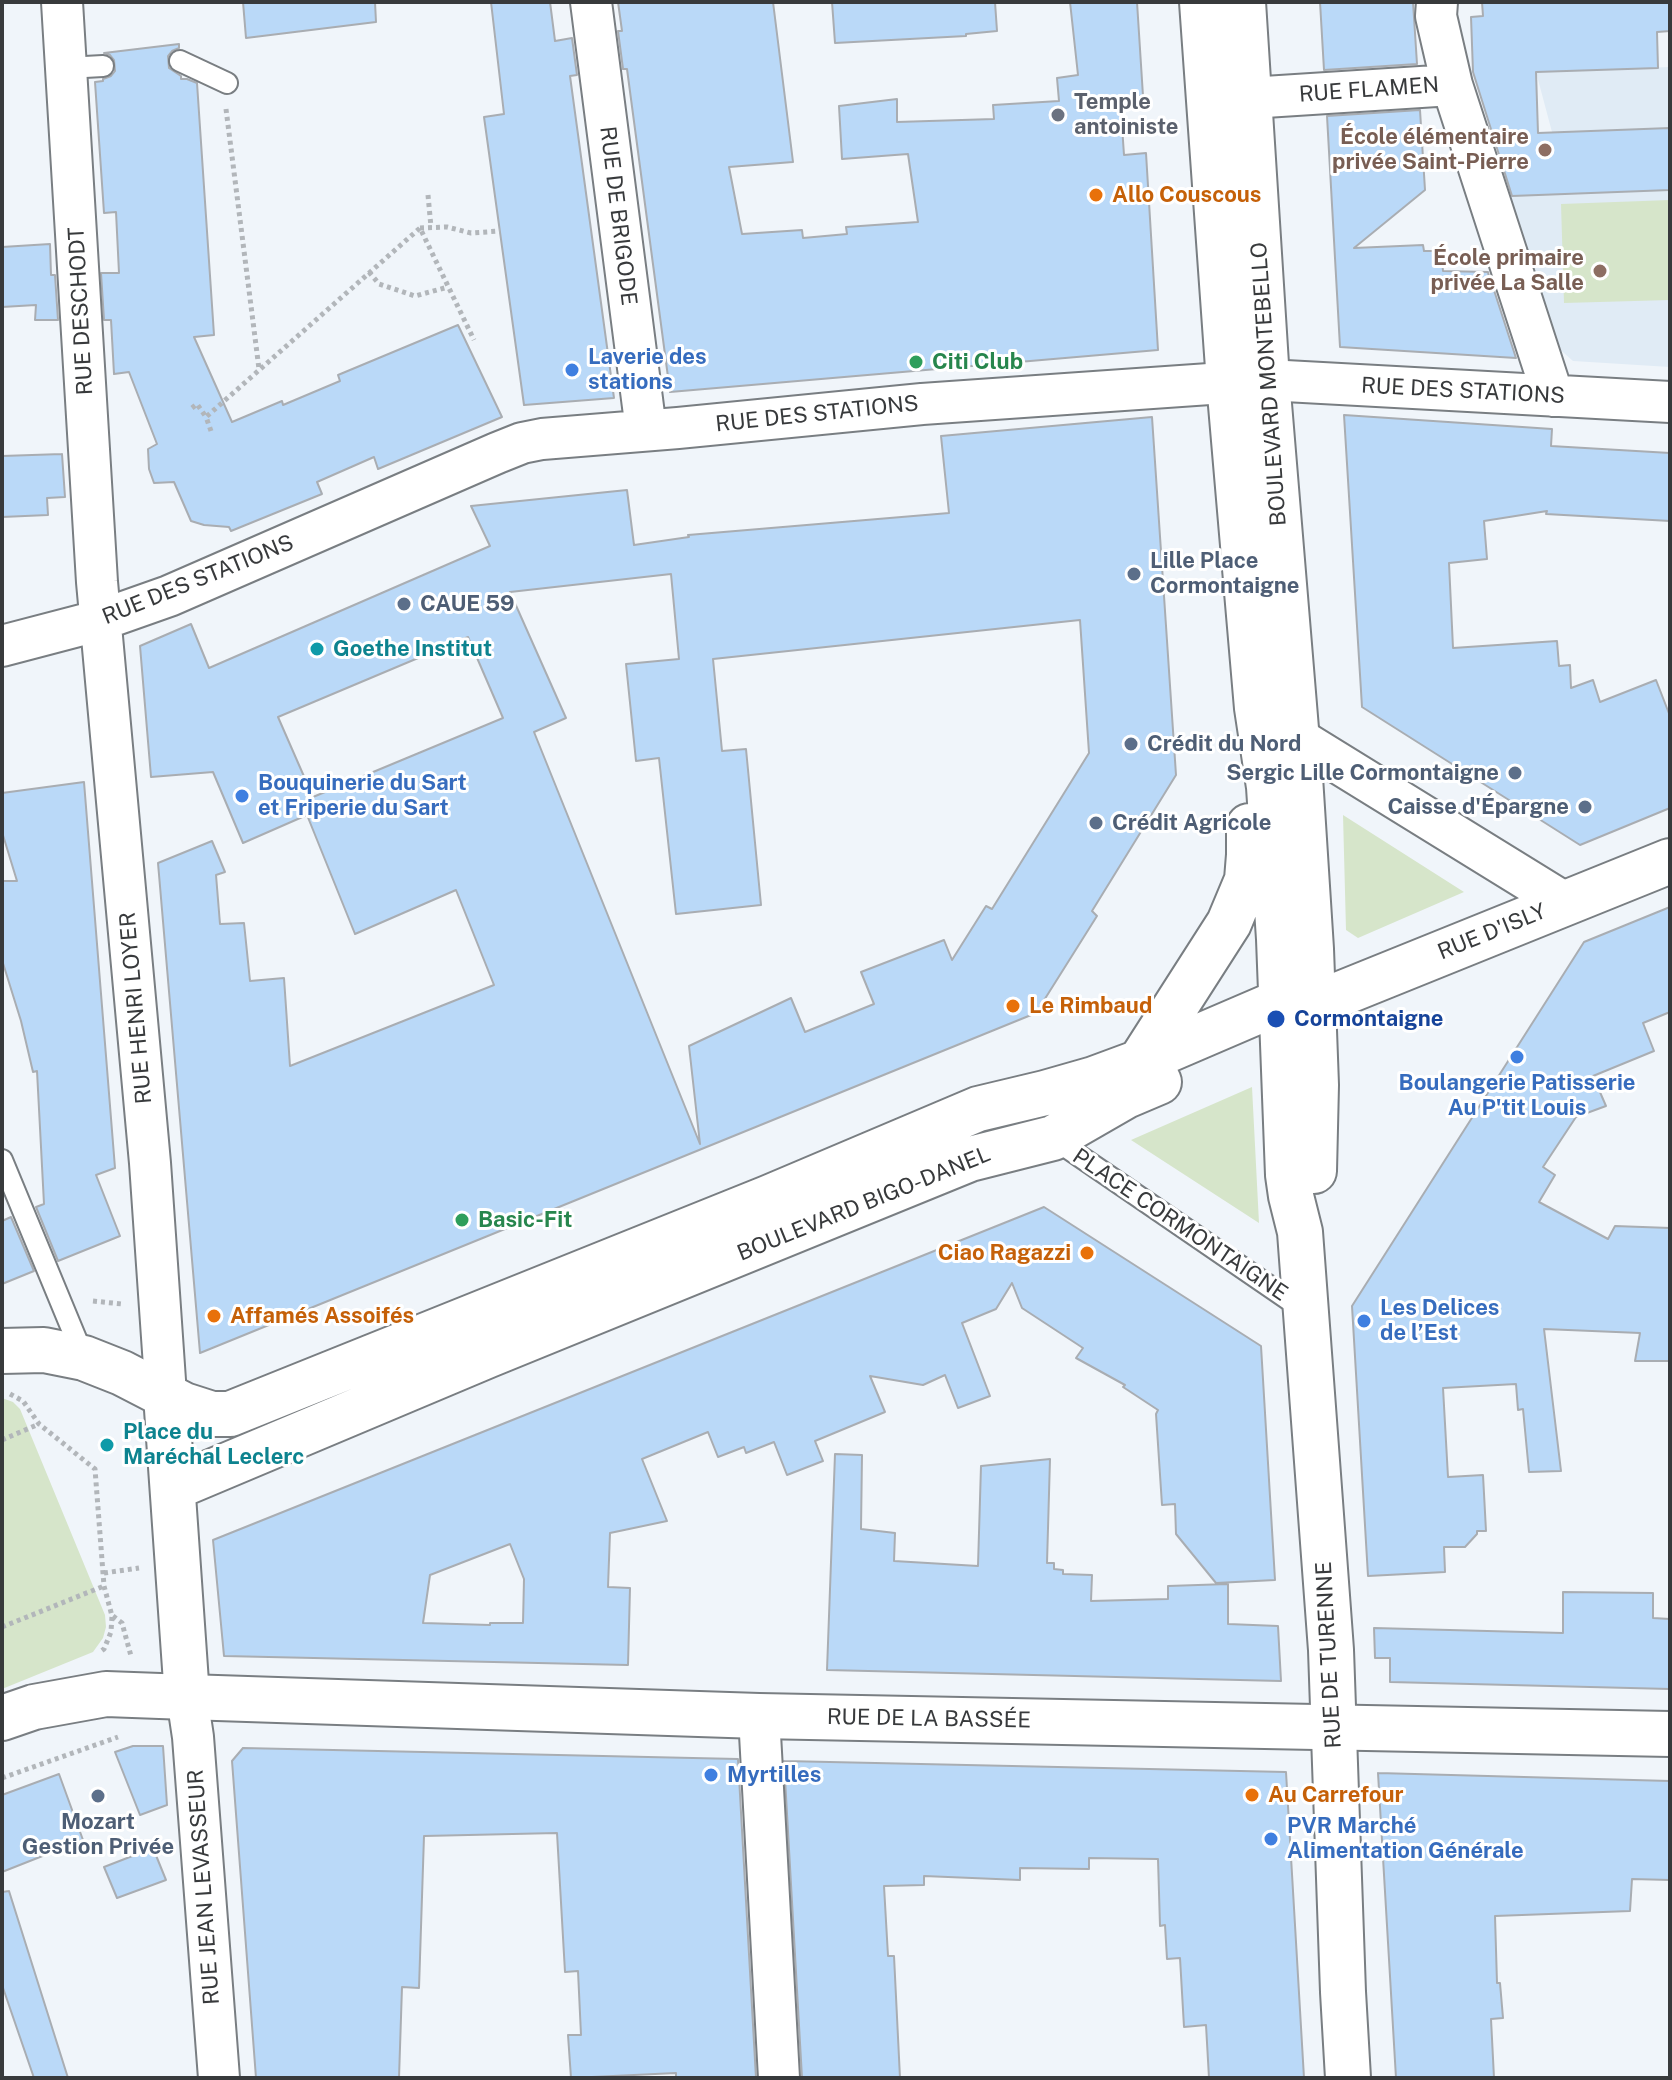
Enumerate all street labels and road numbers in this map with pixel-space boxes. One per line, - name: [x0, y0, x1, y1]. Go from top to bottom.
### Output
- street label: RUE FLAMEN: [1298, 72, 1440, 108]
- street label: RUE DE BRIGODE: [594, 125, 642, 307]
- street label: RUE DESCHODT: [63, 226, 99, 396]
- street label: BOULEVARD MONTEBELLO: [1246, 241, 1292, 527]
- street label: RUE DES STATIONS: [1361, 372, 1565, 410]
- street label: RUE DES STATIONS: [714, 390, 920, 438]
- street label: RUE DES STATIONS: [99, 530, 297, 630]
- street label: RUE D'ISLY: [1434, 898, 1550, 966]
- street label: RUE HENRI LOYER: [114, 911, 158, 1105]
- street label: BOULEVARD BIGO-DANEL: [734, 1141, 994, 1267]
- street label: PLACE CORMONTAIGNE: [1067, 1143, 1293, 1307]
- street label: RUE DE TURENNE: [1311, 1561, 1347, 1749]
- street label: RUE DE LA BASSÉE: [827, 1704, 1031, 1734]
- street label: RUE JEAN LEVASSEUR: [183, 1768, 225, 2006]

